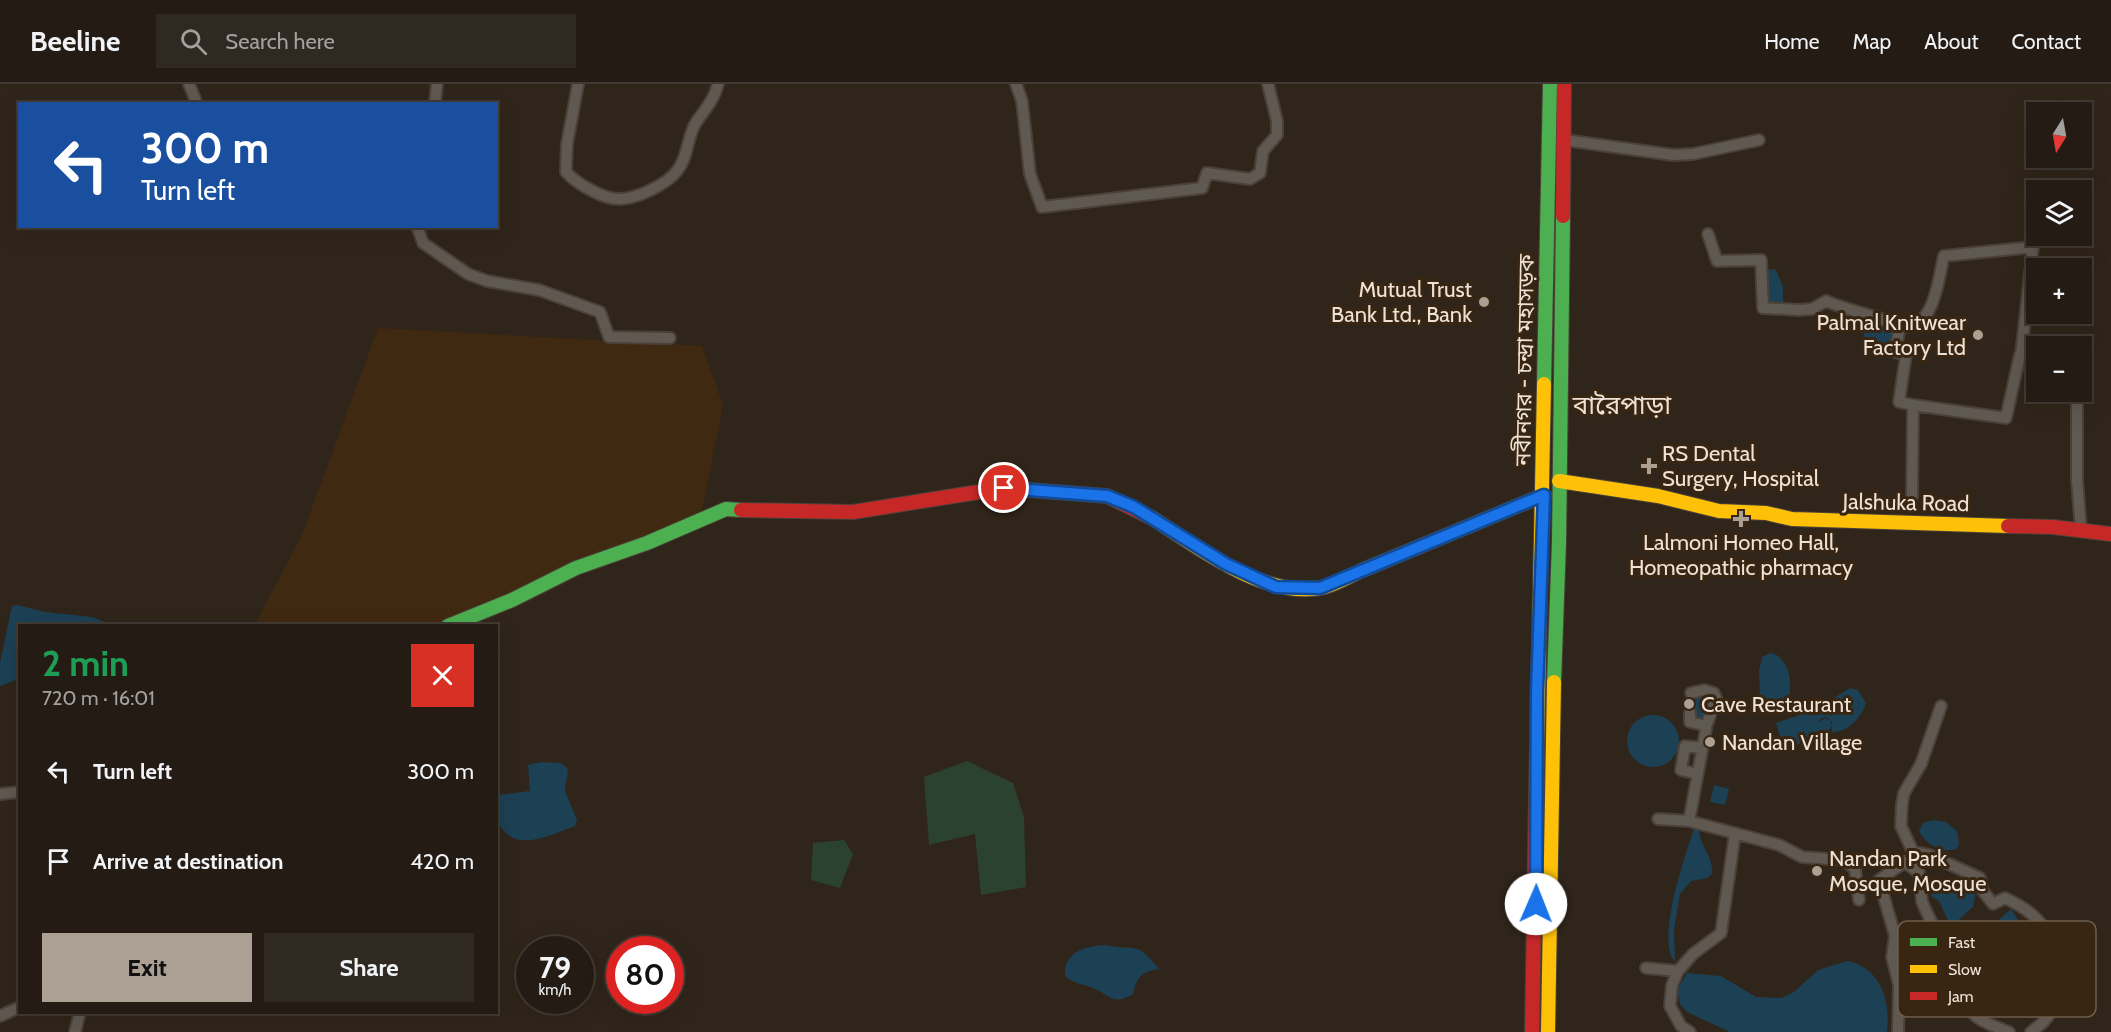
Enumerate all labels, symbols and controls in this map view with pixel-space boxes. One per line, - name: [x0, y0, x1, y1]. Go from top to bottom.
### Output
- search box: [156, 14, 576, 68]
- text: Beeline: [30, 24, 120, 58]
- icon: search: [177, 25, 210, 58]
- text: Search here: [225, 28, 335, 55]
- text: Home: [1764, 29, 1820, 54]
- text: Map: [1853, 29, 1891, 54]
- text: About: [1924, 29, 1978, 54]
- text: Contact: [2011, 29, 2081, 54]
- north arrow: [2026, 102, 2092, 168]
- map controls: [2026, 102, 2092, 402]
- text: 300 m: [141, 122, 269, 174]
- icon: left: [42, 126, 120, 204]
- text: Turn left: [141, 174, 235, 207]
- button: layers: [2026, 180, 2092, 246]
- street label: নবীনগর - চন্দ্রা মহাসড়ক: [1509, 254, 1540, 467]
- button: +: [2026, 258, 2092, 324]
- place label: Mutual Trust Bank Ltd., Bank: [1331, 276, 1473, 328]
- marker: Mutual Trust Bank Ltd., Bank: [1477, 295, 1491, 309]
- place label: Palmal Knitwear Factory Ltd: [1817, 309, 1966, 361]
- marker: Palmal Knitwear Factory Ltd: [1971, 328, 1985, 342]
- button: −: [2026, 336, 2092, 402]
- district label: বারৈপাড়া: [1572, 389, 1672, 421]
- place label: RS Dental Surgery, Hospital: [1662, 440, 1820, 492]
- marker: RS Dental Surgery, Hospital: [1640, 457, 1658, 475]
- pin: [978, 462, 1029, 513]
- icon: arrive: [987, 471, 1020, 504]
- street label: Jalshuka Road: [1841, 488, 1970, 517]
- marker: Lalmoni Homeo Hall, Homeopathic pharmacy: [1734, 512, 1748, 526]
- place label: Lalmoni Homeo Hall, Homeopathic pharmacy: [1629, 529, 1853, 581]
- text: 2 min: [42, 641, 129, 685]
- button: close: [411, 644, 474, 707]
- text: 720 m · 16:01: [42, 686, 155, 710]
- place label: Cave Restaurant: [1701, 691, 1852, 718]
- marker: Cave Restaurant: [1682, 697, 1696, 711]
- place label: Nandan Village: [1722, 729, 1862, 756]
- marker: Nandan Village: [1703, 735, 1717, 749]
- icon: left: [42, 755, 75, 788]
- text: Turn left: [93, 758, 172, 785]
- text: 300 m: [407, 758, 474, 785]
- icon: arrive: [42, 845, 75, 878]
- place label: Nandan Park Mosque, Mosque: [1829, 845, 1986, 897]
- text: Arrive at destination: [93, 848, 283, 875]
- text: 420 m: [410, 848, 474, 875]
- marker: Nandan Park Mosque, Mosque: [1810, 864, 1824, 878]
- position arrow: [1504, 872, 1568, 936]
- legend: [1898, 921, 2096, 1017]
- button: Exit: [42, 933, 252, 1002]
- button: Share: [264, 933, 474, 1002]
- text: Fast: [1948, 933, 1976, 952]
- speed limit sign: 80: [606, 936, 684, 1014]
- text: 79: [539, 949, 571, 986]
- text: Slow: [1948, 960, 1982, 979]
- text: km/h: [539, 981, 571, 999]
- text: Jam: [1947, 987, 1974, 1006]

